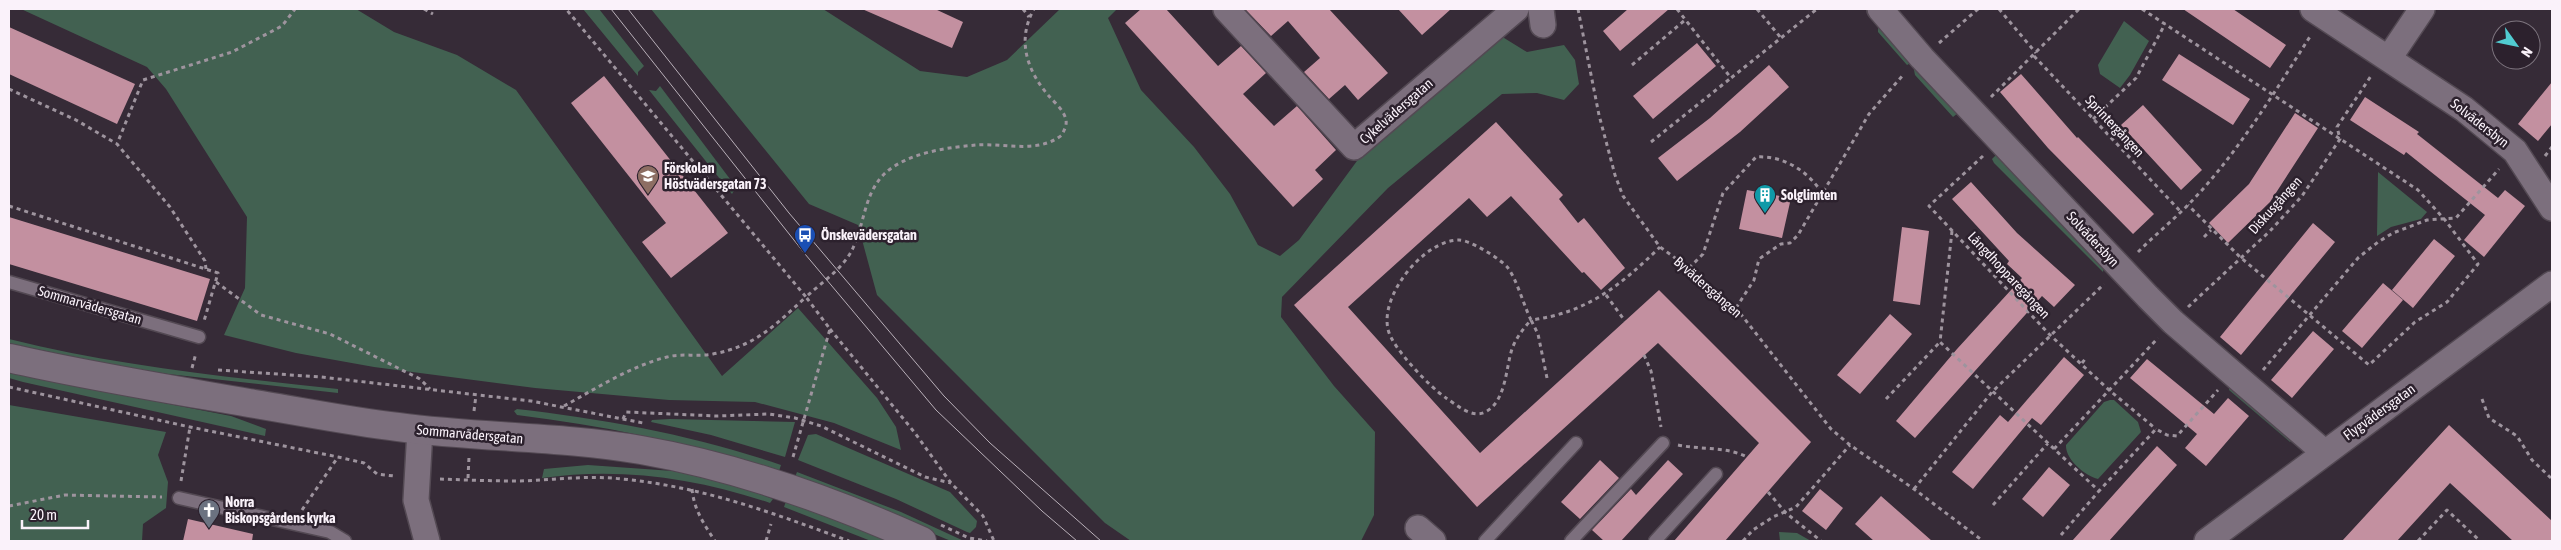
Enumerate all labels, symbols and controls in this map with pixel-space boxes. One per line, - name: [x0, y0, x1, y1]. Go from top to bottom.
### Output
- north arrow: [2491, 20, 2541, 70]
- text: N: [2518, 44, 2536, 60]
- street label: Cykelvädersgatan: [1356, 75, 1436, 147]
- street label: Sprintergången: [2082, 92, 2148, 160]
- street label: Solvädersbyn: [2448, 95, 2512, 151]
- place label: Förskolan Höstvädersgatan 73: [664, 160, 767, 192]
- school or university icon: Förskolan Höstvädersgatan 73: [636, 164, 660, 195]
- street label: Diskusgången: [2245, 173, 2305, 237]
- building icon: Solglimten: [1753, 183, 1777, 214]
- place label: Solglimten: [1781, 187, 1837, 203]
- street label: Solvädersbyn: [2064, 208, 2122, 270]
- bus stop icon: Önskevädersgatan: [793, 223, 817, 254]
- place label: Önskevädersgatan: [821, 227, 917, 243]
- street label: Längdhopparegången: [1965, 228, 2053, 322]
- street label: Byvädersgången: [1671, 253, 1745, 321]
- street label: Sommarvädersgatan: [36, 283, 144, 327]
- street label: Flygvädersgatan: [2340, 381, 2418, 443]
- street label: Sommarvädersgatan: [416, 421, 524, 447]
- place label: Norra Biskopsgårdens kyrka: [225, 494, 336, 526]
- scale bar: [22, 498, 89, 530]
- church icon: Norra Biskopsgårdens kyrka: [197, 498, 221, 529]
- text: 20 m: [30, 506, 57, 523]

